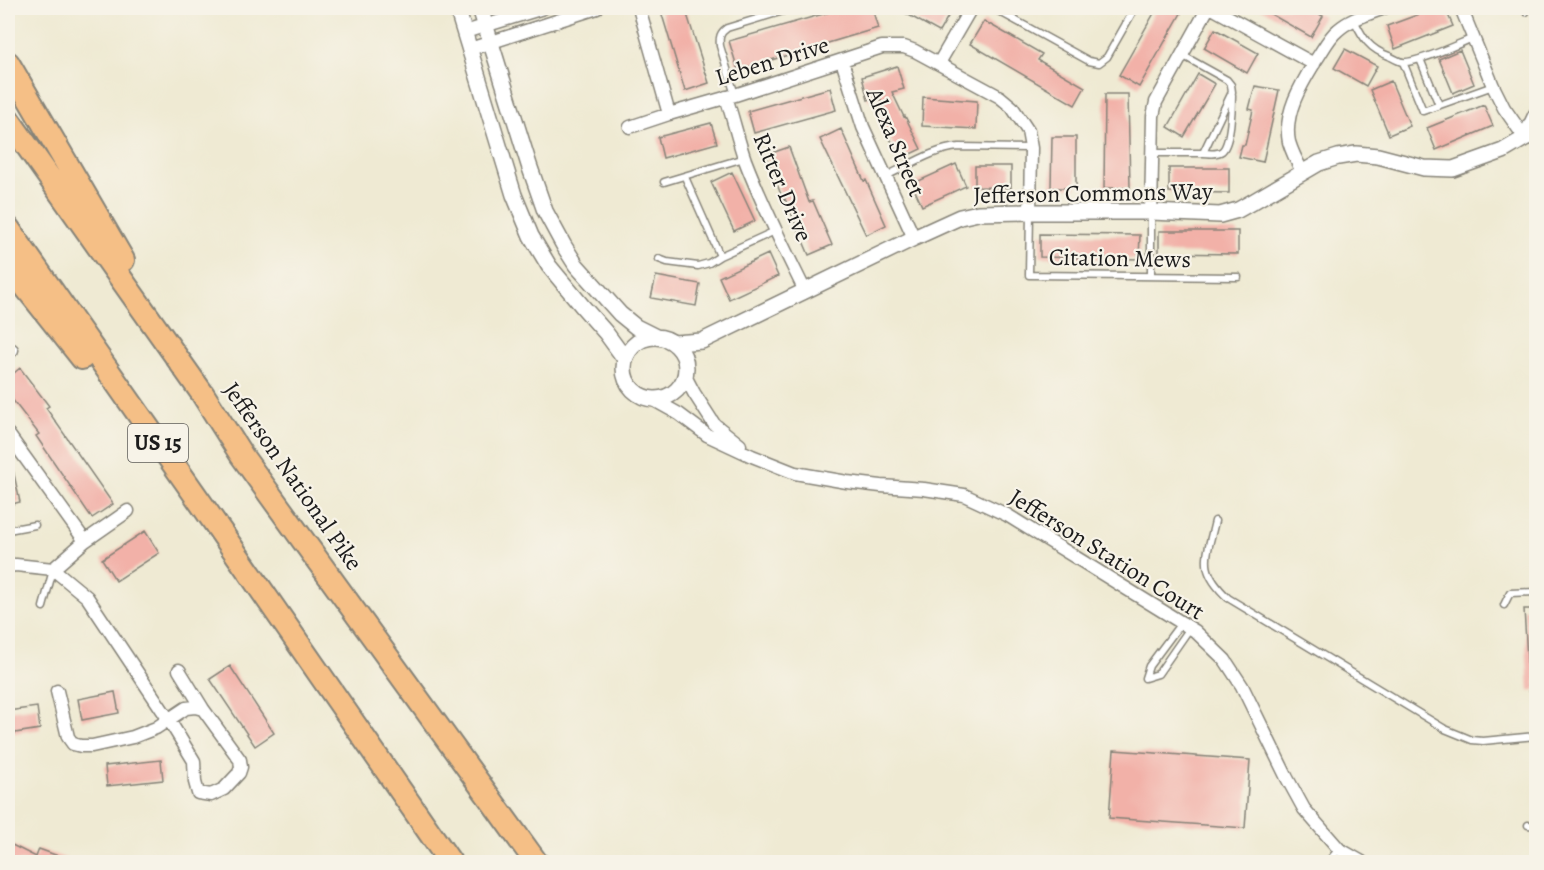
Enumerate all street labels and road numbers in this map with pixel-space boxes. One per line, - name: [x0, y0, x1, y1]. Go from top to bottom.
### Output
- street label: Leben Drive: [711, 28, 833, 94]
- street label: Alexa Street: [858, 82, 933, 201]
- street label: Ritter Drive: [746, 128, 820, 246]
- street label: Jefferson Commons Way: [973, 175, 1213, 211]
- street label: Citation Mews: [1049, 241, 1191, 275]
- street label: Jefferson National Pike: [216, 375, 370, 577]
- road number: US 15: [128, 424, 188, 462]
- street label: Jefferson Station Court: [1003, 481, 1211, 627]

